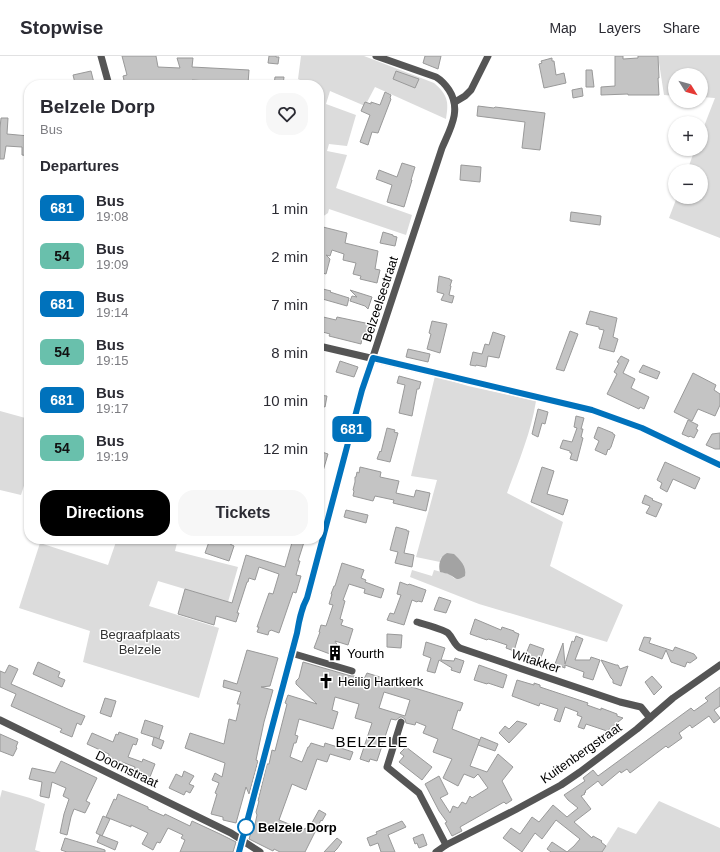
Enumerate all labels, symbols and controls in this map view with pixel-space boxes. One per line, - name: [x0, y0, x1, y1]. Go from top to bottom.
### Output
- text: Stopwise: [20, 17, 103, 38]
- text: Map: [549, 20, 577, 36]
- text: Layers: [599, 20, 641, 36]
- text: Share: [663, 20, 700, 36]
- north arrow: [668, 68, 708, 108]
- map controls: [668, 68, 708, 204]
- button: heart: [266, 93, 308, 135]
- text: Belzele Dorp: [40, 96, 155, 117]
- button: +: [668, 116, 708, 156]
- text: Bus: [40, 122, 62, 137]
- text: Departures: [40, 157, 119, 174]
- button: −: [668, 164, 708, 204]
- text: Bus: [96, 192, 124, 209]
- text: 681: [50, 200, 74, 216]
- text: 1 min: [271, 200, 308, 217]
- text: 19:08: [96, 209, 129, 224]
- text: Bus: [96, 240, 124, 257]
- text: 54: [54, 248, 70, 264]
- text: 2 min: [271, 248, 308, 265]
- street label: Belzeelsestraat: [359, 254, 401, 344]
- text: 19:09: [96, 257, 129, 272]
- text: Bus: [96, 288, 124, 305]
- text: 681: [50, 296, 74, 312]
- text: 7 min: [271, 296, 308, 313]
- text: 19:14: [96, 305, 129, 320]
- text: Bus: [96, 336, 124, 353]
- text: 54: [54, 344, 70, 360]
- text: 8 min: [271, 344, 308, 361]
- text: 19:15: [96, 353, 129, 368]
- text: Bus: [96, 384, 124, 401]
- text: 681: [50, 392, 74, 408]
- text: 10 min: [263, 392, 308, 409]
- text: 19:17: [96, 401, 129, 416]
- line badge: 681: [329, 416, 375, 442]
- text: 681: [340, 421, 364, 437]
- text: Bus: [96, 432, 124, 449]
- text: 54: [54, 440, 70, 456]
- text: 12 min: [263, 440, 308, 457]
- text: 19:19: [96, 449, 129, 464]
- button: Directions: [40, 490, 170, 536]
- button: Tickets: [178, 490, 308, 536]
- park label: Begraafplaats Belzele: [100, 627, 181, 657]
- building icon: Yourth: [326, 644, 344, 662]
- place label: Yourth: [347, 646, 384, 661]
- street label: Witakker: [510, 646, 563, 676]
- church icon: Heilig Hartkerk: [317, 672, 335, 690]
- place label: Heilig Hartkerk: [338, 674, 424, 689]
- street label: Kuitenbergstraat: [538, 719, 625, 787]
- district label: BELZELE: [336, 733, 408, 750]
- street label: Doornstraat: [93, 747, 161, 791]
- marker: Belzele Dorp: [237, 818, 255, 836]
- place label: Belzele Dorp: [258, 820, 337, 835]

